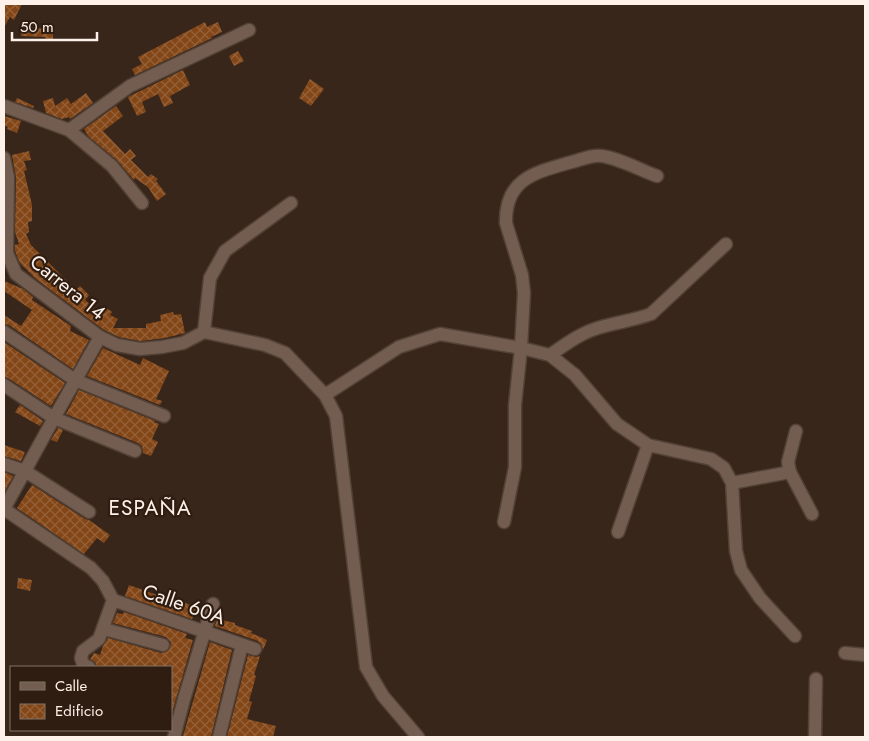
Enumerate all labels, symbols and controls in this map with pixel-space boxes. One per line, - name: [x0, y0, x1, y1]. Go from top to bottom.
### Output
- scale bar: [12, 10, 98, 42]
- text: 50 m: [20, 16, 54, 38]
- street label: Carrera 14: [24, 248, 112, 327]
- district label: ESPAÑA: [108, 493, 192, 523]
- street label: Calle 60A: [139, 577, 230, 632]
- legend: [10, 666, 172, 731]
- text: Calle: [55, 675, 87, 697]
- text: Edificio: [55, 700, 103, 722]

